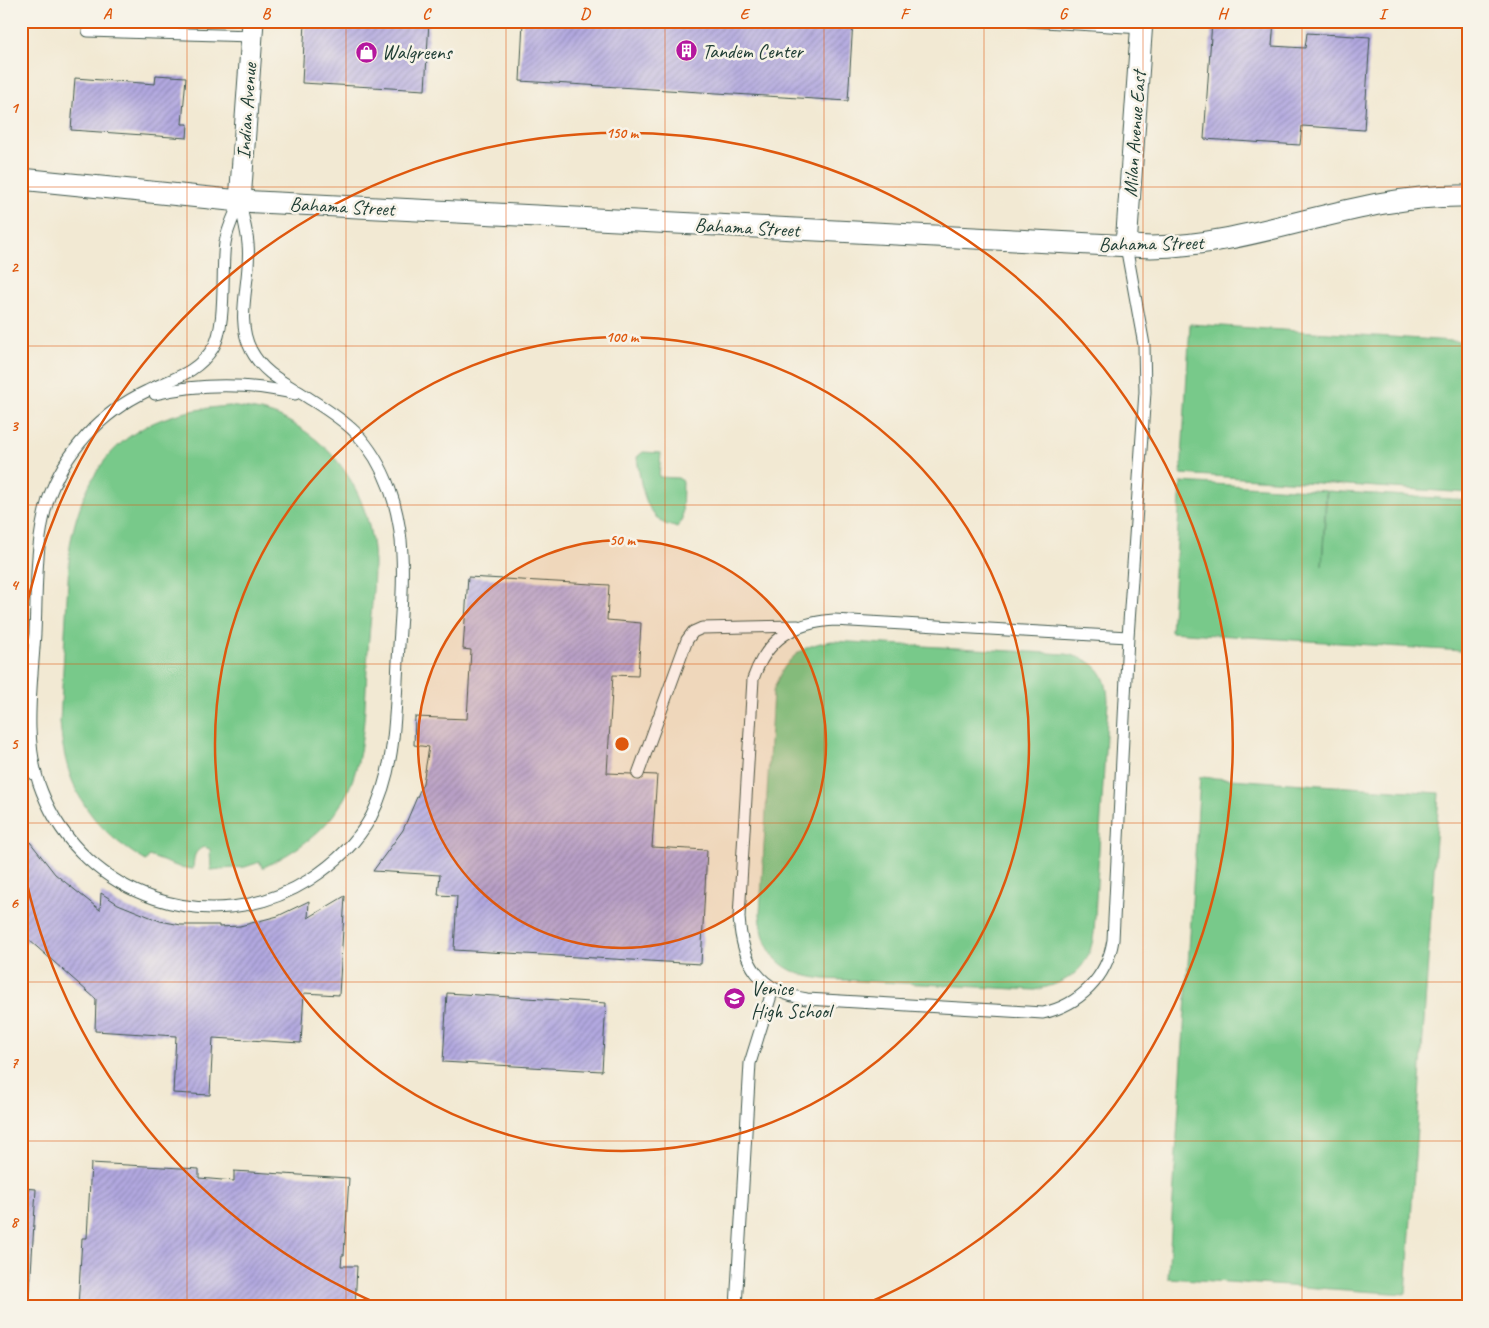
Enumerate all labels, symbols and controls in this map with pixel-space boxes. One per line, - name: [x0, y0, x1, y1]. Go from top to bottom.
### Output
- text: A: [103, 4, 113, 24]
- text: B: [262, 4, 272, 24]
- text: C: [422, 4, 432, 24]
- text: D: [580, 4, 591, 24]
- text: E: [740, 4, 751, 24]
- text: F: [900, 4, 911, 24]
- text: G: [1059, 4, 1069, 24]
- text: H: [1217, 4, 1229, 24]
- text: I: [1379, 4, 1389, 24]
- building icon: Tandem Center: [674, 39, 698, 63]
- place label: Tandem Center: [702, 39, 805, 64]
- shop icon: Walgreens: [354, 40, 378, 64]
- place label: Walgreens: [382, 40, 454, 65]
- street label: Indian Avenue: [231, 61, 262, 160]
- street label: Milan Avenue East: [1118, 67, 1152, 198]
- text: 1: [10, 98, 19, 118]
- text: 150 m: [606, 124, 640, 143]
- street label: Bahama Street: [289, 191, 397, 222]
- street label: Bahama Street: [694, 212, 802, 243]
- street label: Bahama Street: [1098, 230, 1206, 257]
- text: 2: [10, 257, 19, 277]
- text: 100 m: [606, 328, 640, 347]
- text: 3: [10, 416, 19, 436]
- text: 50 m: [609, 531, 636, 550]
- text: 4: [10, 575, 19, 595]
- text: 5: [11, 734, 20, 754]
- centre of rings: [613, 735, 631, 753]
- text: 6: [10, 893, 19, 913]
- place label: Venice High School: [751, 976, 835, 1024]
- school or university icon: Venice High School: [723, 987, 747, 1011]
- text: 7: [10, 1053, 19, 1073]
- text: 8: [10, 1212, 19, 1232]

